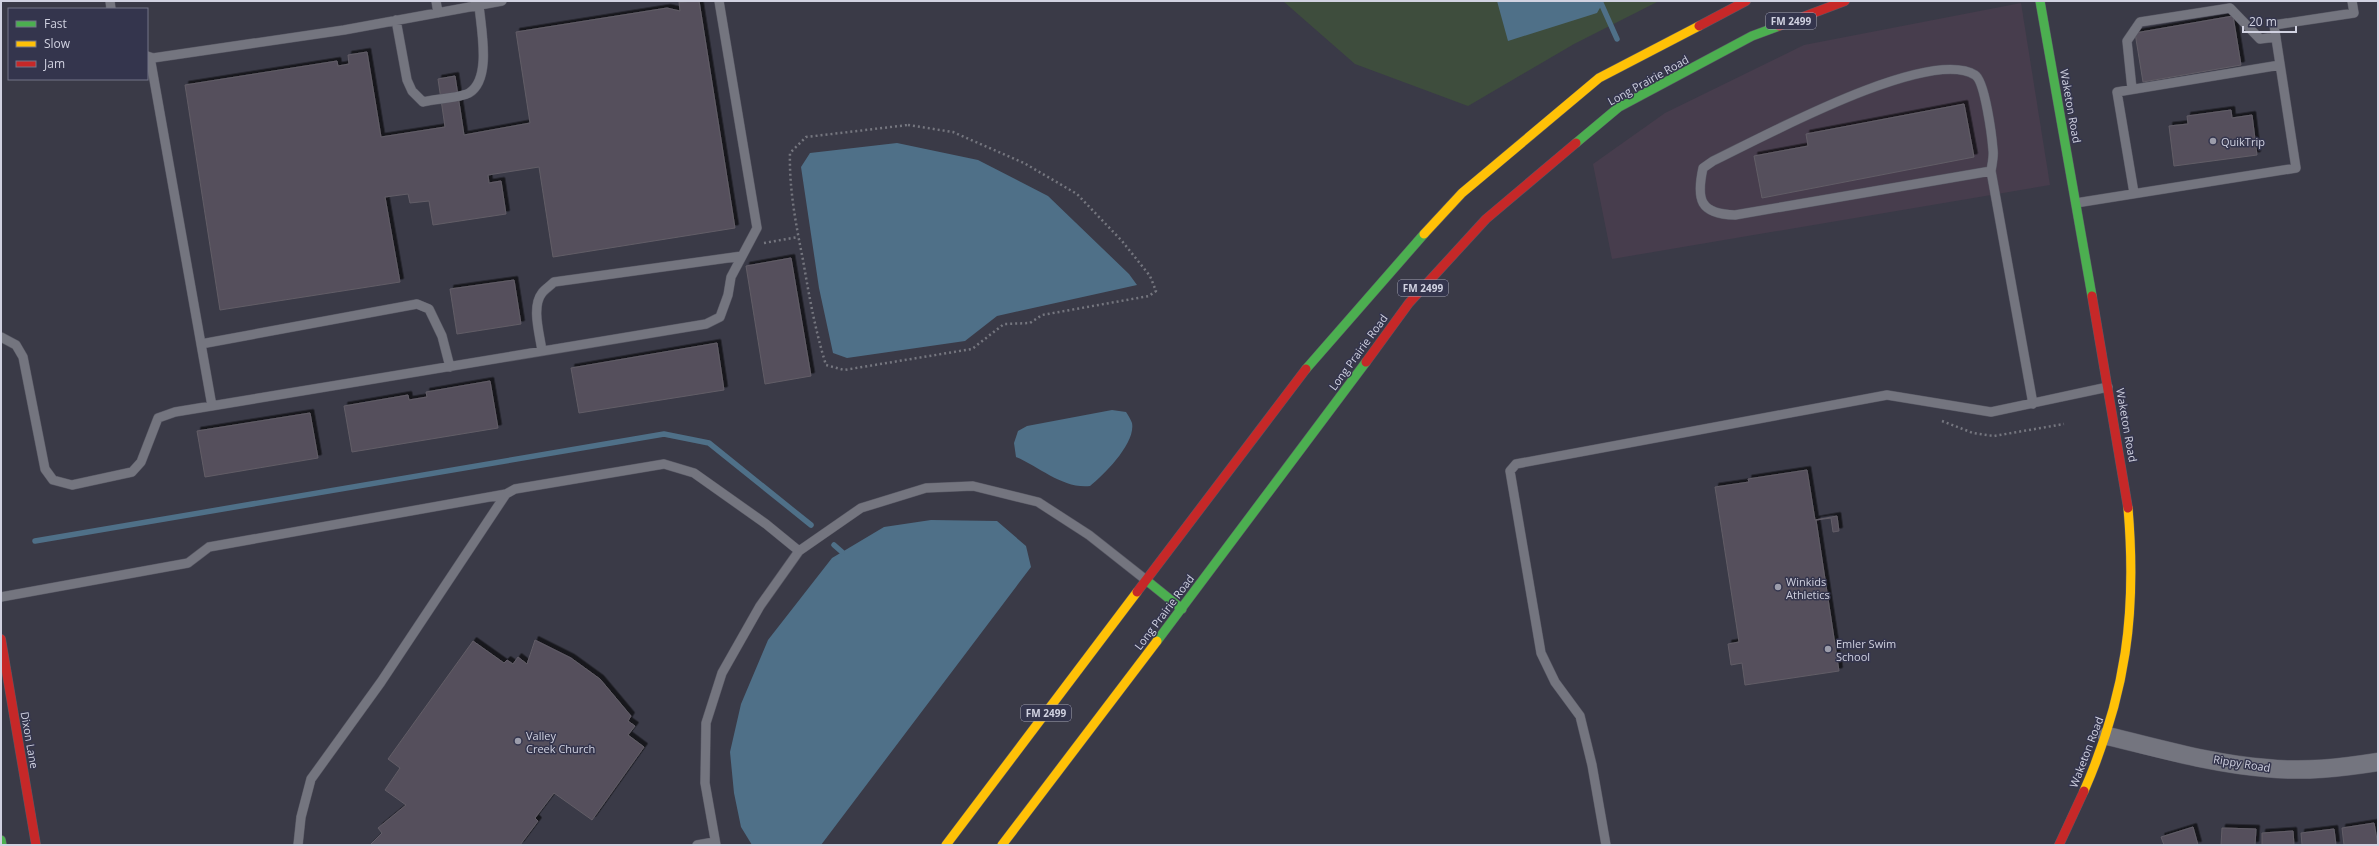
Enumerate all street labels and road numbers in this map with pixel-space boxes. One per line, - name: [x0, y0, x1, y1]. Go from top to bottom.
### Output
- road number: FM 2499: [1766, 13, 1816, 29]
- street label: Long Prairie Road: [1605, 52, 1691, 108]
- street label: Waketon Road: [2057, 68, 2085, 144]
- road number: FM 2499: [1398, 280, 1448, 296]
- street label: Long Prairie Road: [1325, 311, 1391, 393]
- street label: Waketon Road: [2113, 387, 2141, 463]
- street label: Long Prairie Road: [1131, 571, 1197, 653]
- road number: FM 2499: [1021, 705, 1071, 721]
- street label: Dixon Lane: [18, 710, 42, 770]
- street label: Waketon Road: [2066, 714, 2106, 790]
- street label: Rippy Road: [2212, 751, 2272, 775]

